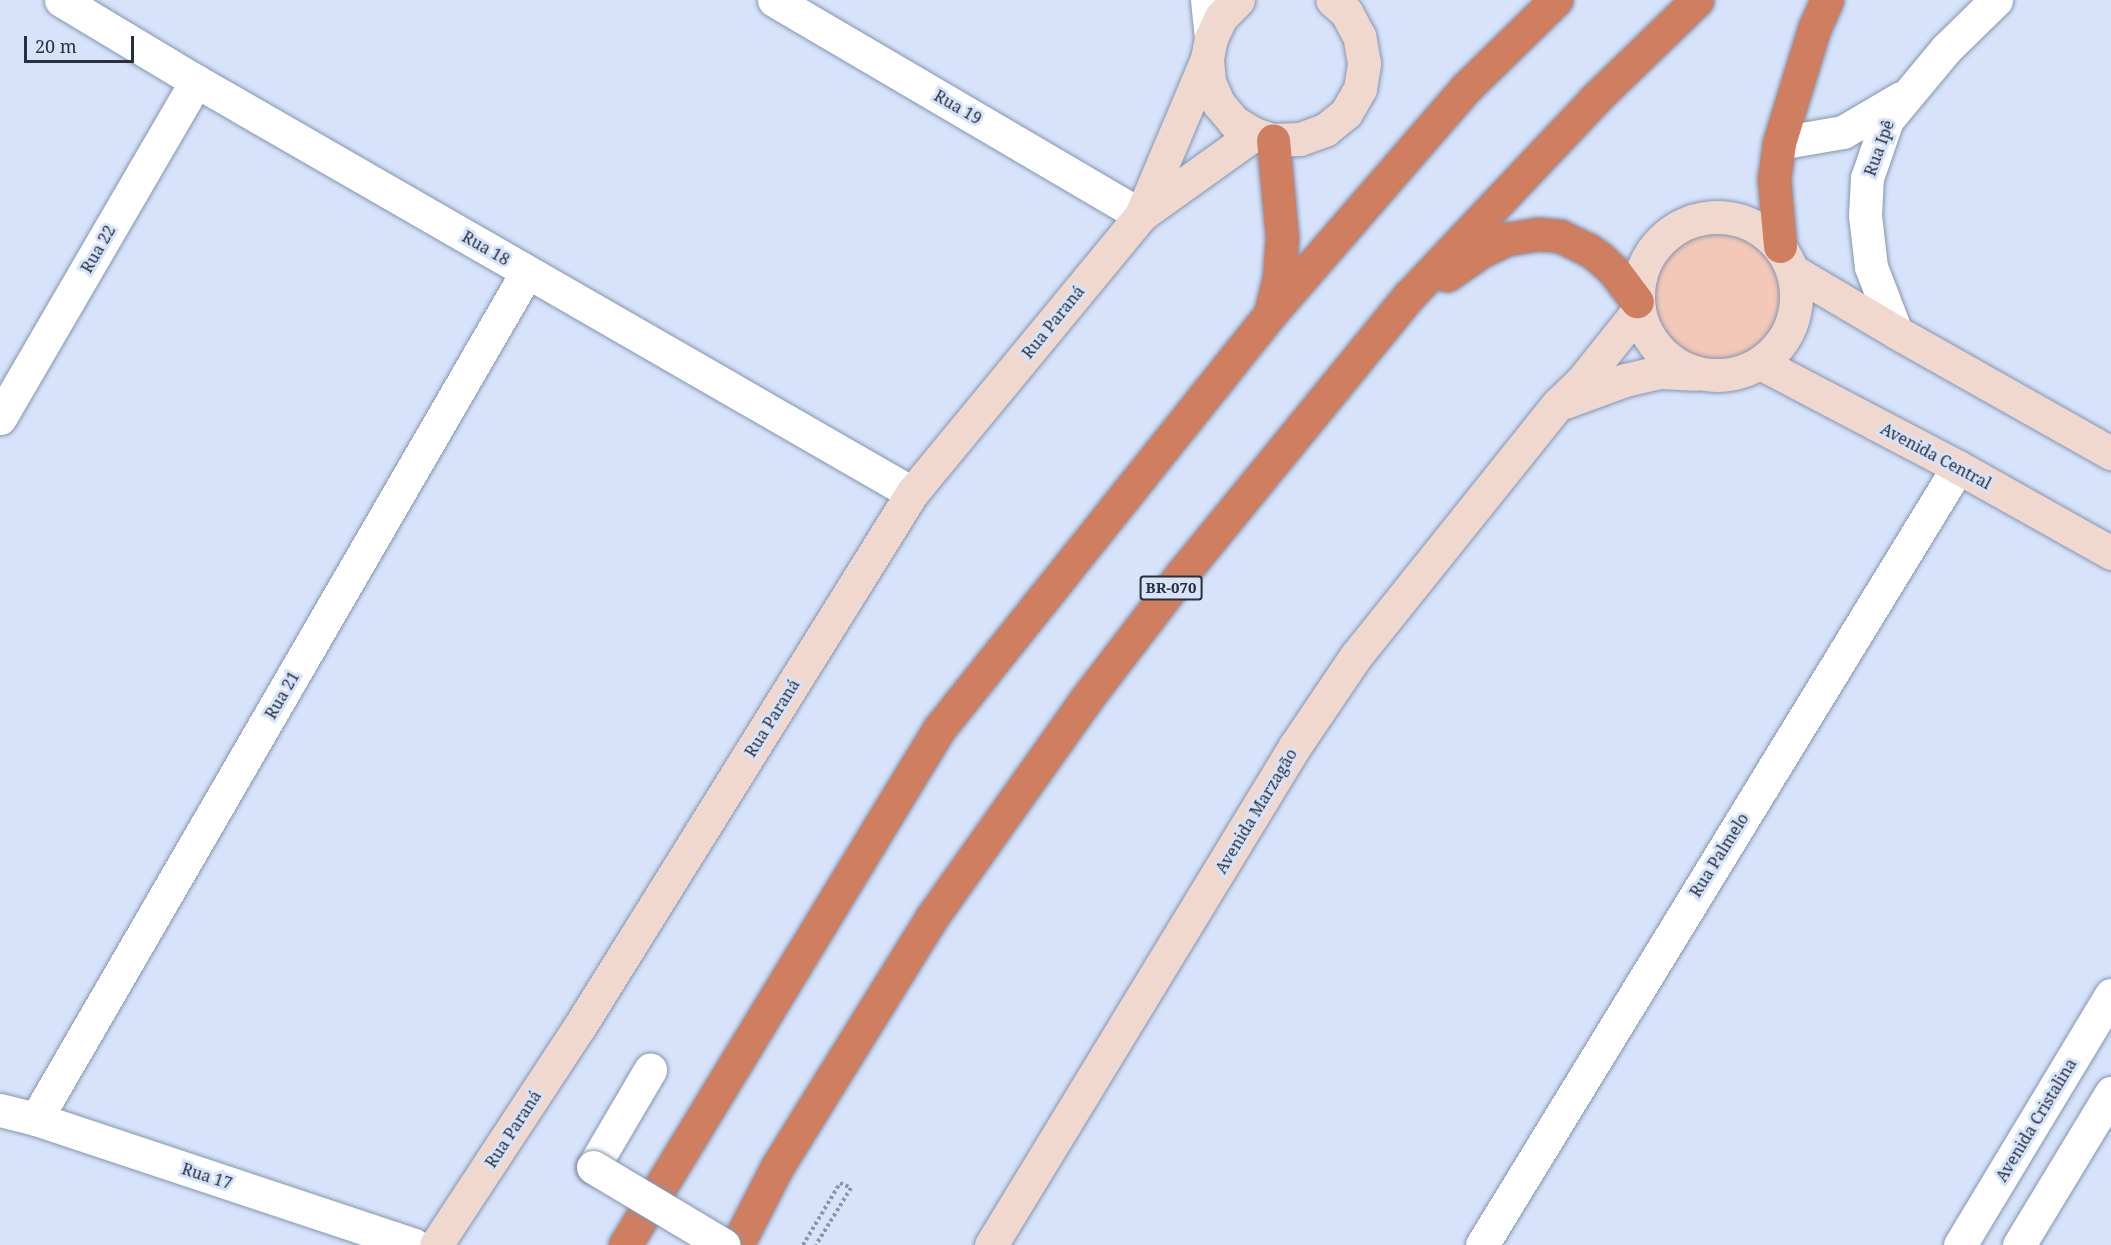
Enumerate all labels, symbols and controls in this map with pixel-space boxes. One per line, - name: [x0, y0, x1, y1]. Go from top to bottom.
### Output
- scale bar: [27, 24, 136, 62]
- text: 20 m: [35, 34, 77, 58]
- street label: Rua 19: [931, 86, 985, 128]
- street label: Rua Ipê: [1860, 117, 1898, 179]
- street label: Rua 22: [77, 222, 119, 276]
- street label: Rua 18: [459, 227, 513, 269]
- street label: Rua Paraná: [1018, 282, 1088, 362]
- street label: Avenida Central: [1878, 419, 1994, 493]
- road number: BR-070: [1140, 576, 1202, 600]
- street label: Rua 21: [261, 668, 303, 722]
- street label: Rua Paraná: [741, 676, 803, 760]
- street label: Avenida Marzagão: [1211, 745, 1301, 877]
- street label: Rua Palmelo: [1686, 809, 1752, 901]
- street label: Avenida Cristalina: [1992, 1055, 2080, 1185]
- street label: Rua Paraná: [481, 1087, 545, 1171]
- street label: Rua 17: [179, 1159, 235, 1193]

